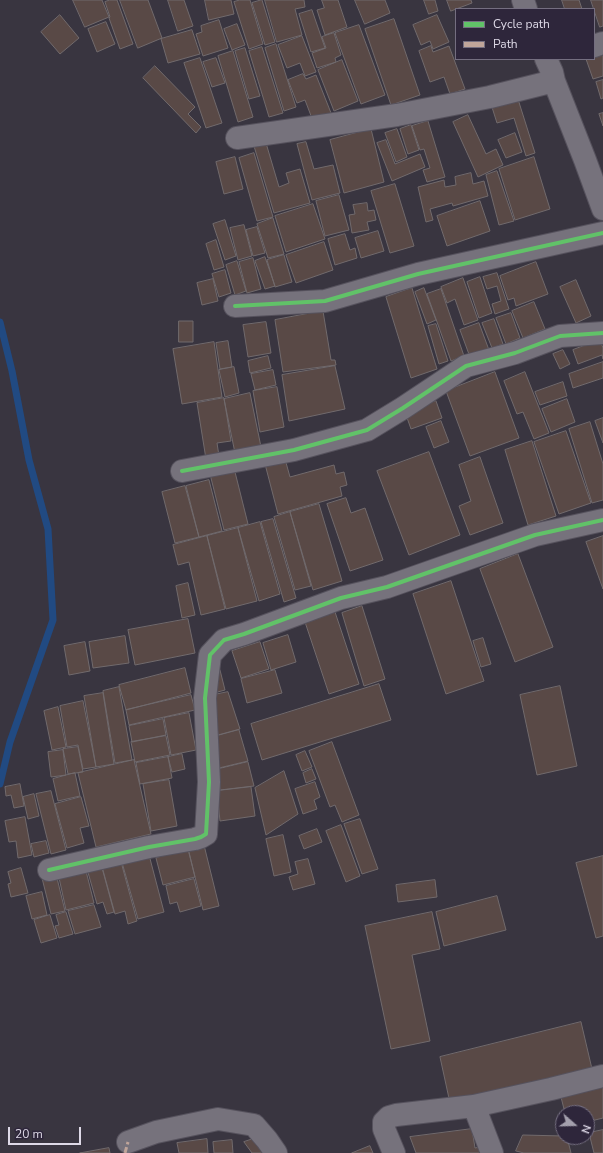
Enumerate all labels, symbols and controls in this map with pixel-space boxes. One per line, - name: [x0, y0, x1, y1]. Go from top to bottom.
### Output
- legend: [455, 8, 595, 60]
- text: Cycle path: [493, 16, 550, 32]
- text: Path: [493, 36, 518, 52]
- north arrow: [555, 1105, 595, 1145]
- scale bar: [10, 1119, 83, 1145]
- text: N: [577, 1122, 594, 1135]
- text: 20 m: [15, 1126, 43, 1142]

